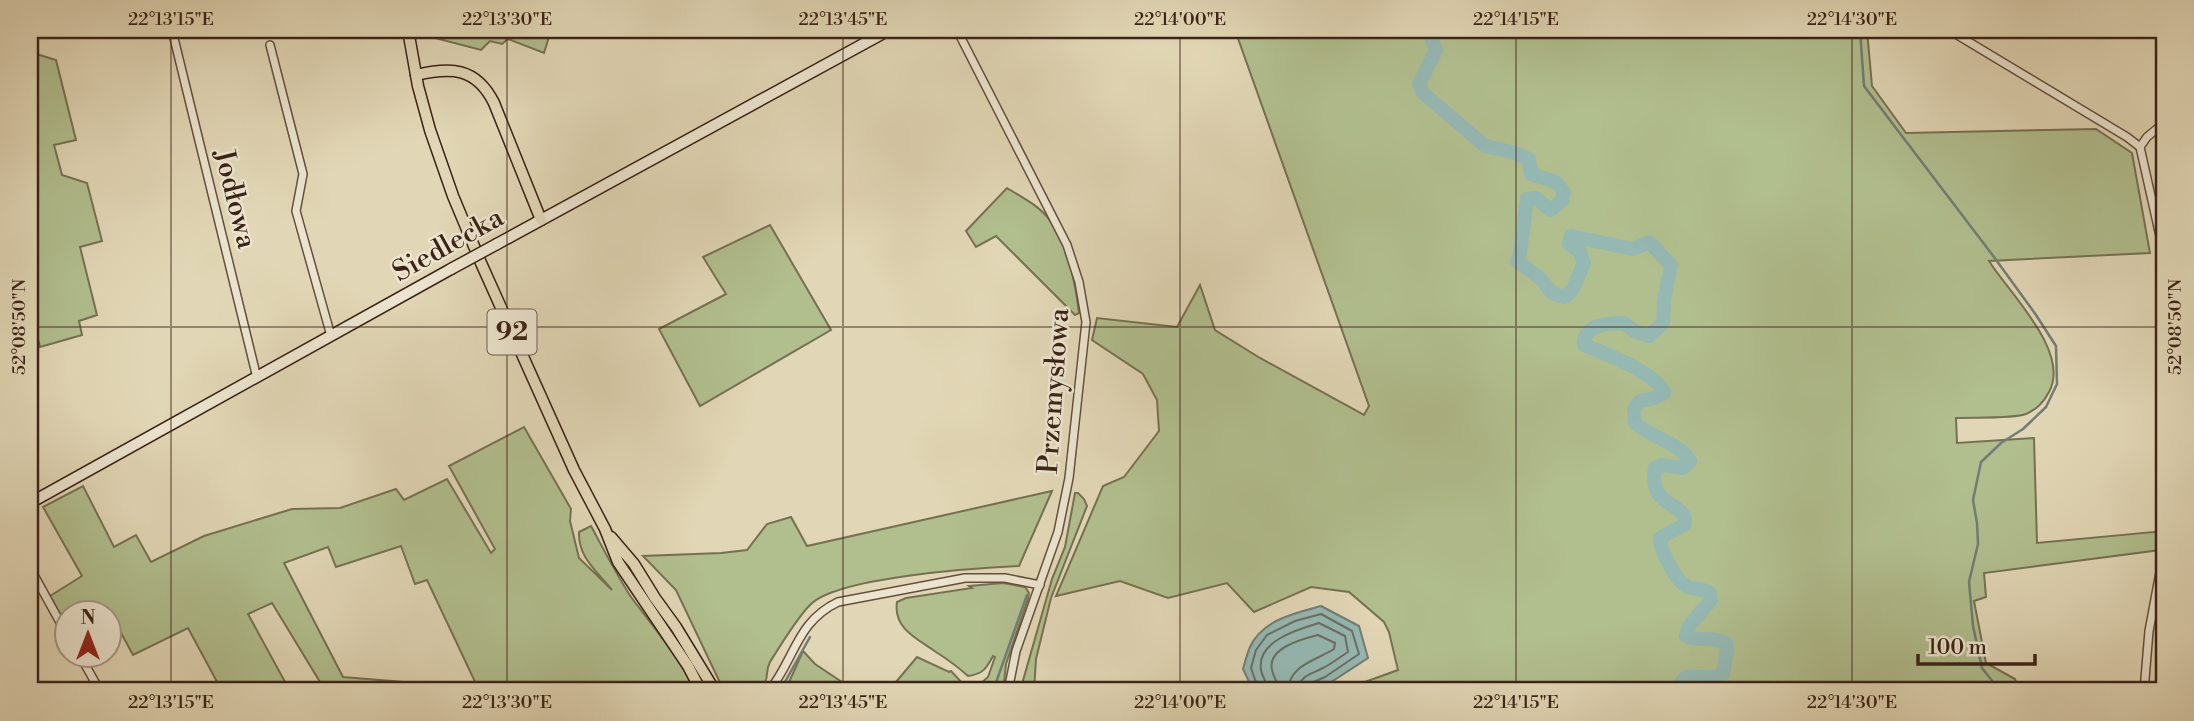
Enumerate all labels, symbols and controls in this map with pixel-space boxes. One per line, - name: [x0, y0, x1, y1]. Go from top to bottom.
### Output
- text: 22°13'15"E: [128, 8, 214, 31]
- text: 22°13'30"E: [462, 8, 552, 31]
- text: 22°13'45"E: [799, 8, 887, 31]
- text: 22°14'00"E: [1134, 8, 1226, 31]
- text: 22°14'15"E: [1473, 8, 1559, 31]
- text: 22°14'30"E: [1807, 8, 1897, 31]
- street label: Jodłowa: [206, 145, 264, 253]
- street label: Siedlecka: [386, 200, 510, 290]
- text: 52°08'50"N: [8, 278, 31, 375]
- text: 52°08'50"N: [2164, 278, 2187, 375]
- street label: Przemysłowa: [1031, 306, 1077, 475]
- road number: 92: [488, 310, 536, 354]
- north arrow: [52, 598, 122, 668]
- text: N: [80, 606, 96, 630]
- scale bar: [1918, 623, 2035, 667]
- text: 100 m: [1928, 635, 1987, 661]
- text: 22°13'15"E: [128, 691, 214, 714]
- text: 22°13'30"E: [462, 691, 552, 714]
- text: 22°13'45"E: [799, 691, 887, 714]
- text: 22°14'00"E: [1134, 691, 1226, 714]
- text: 22°14'15"E: [1473, 691, 1559, 714]
- text: 22°14'30"E: [1807, 691, 1897, 714]

